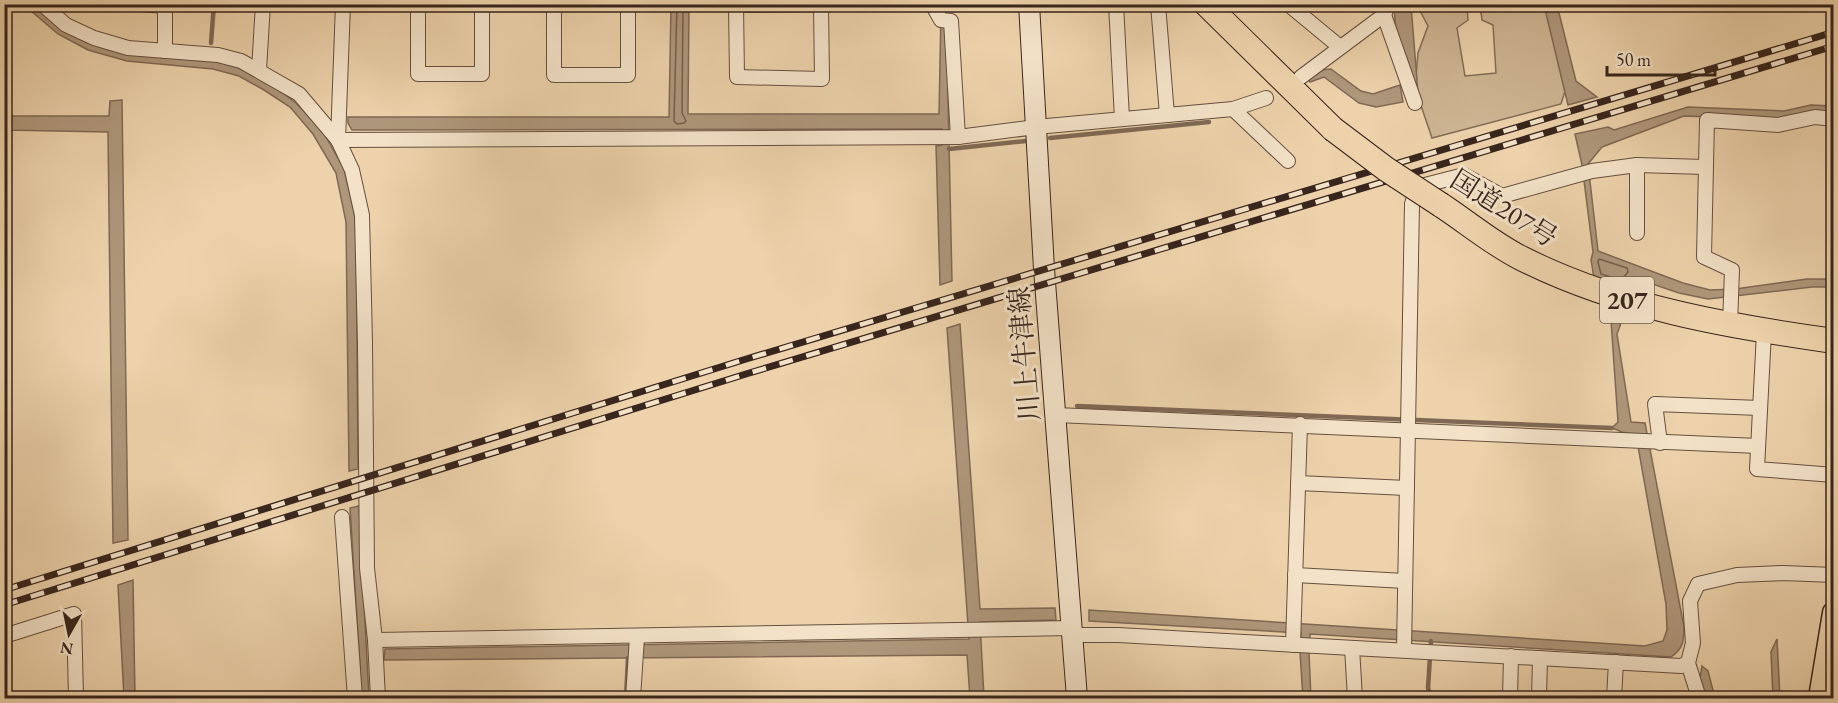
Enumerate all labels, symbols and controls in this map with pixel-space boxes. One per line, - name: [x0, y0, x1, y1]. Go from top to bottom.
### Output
- scale bar: [1607, 39, 1715, 77]
- text: 50 m: [1616, 48, 1651, 71]
- street label: 国道207号: [1444, 161, 1564, 255]
- road number: 207: [1600, 277, 1654, 323]
- street label: 川上牛津線: [1001, 285, 1047, 423]
- north arrow: [39, 604, 99, 664]
- text: N: [59, 637, 75, 660]

